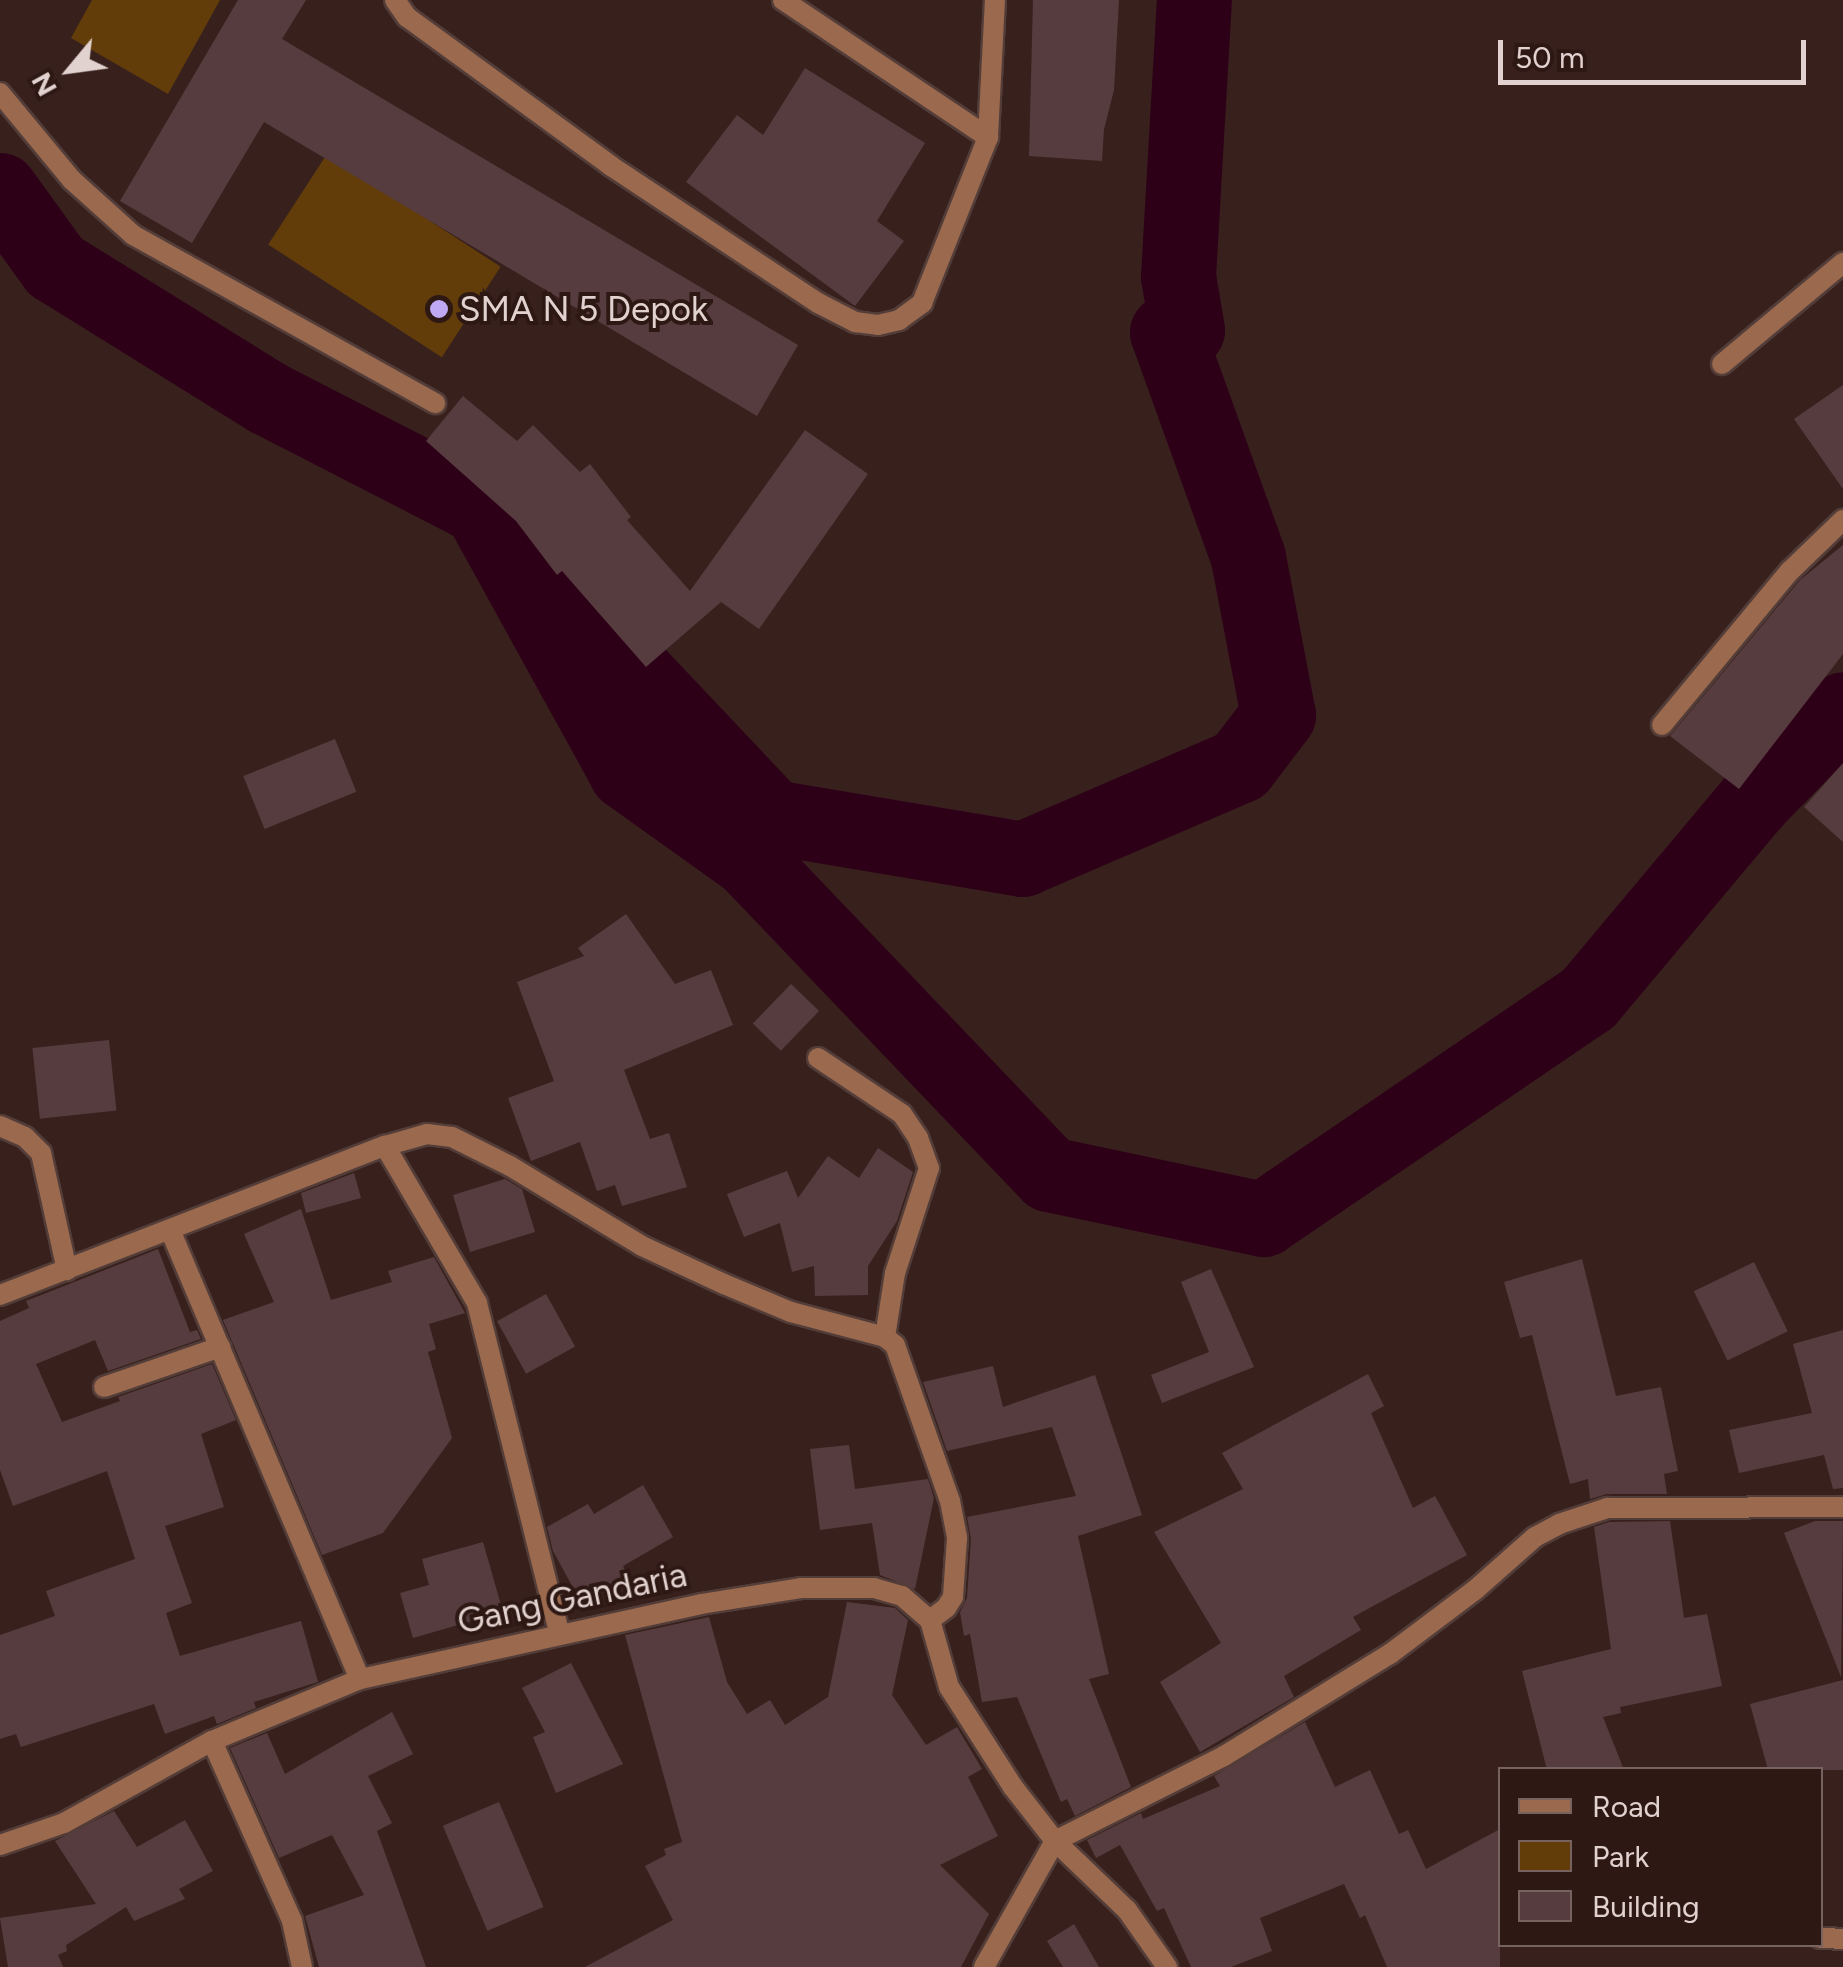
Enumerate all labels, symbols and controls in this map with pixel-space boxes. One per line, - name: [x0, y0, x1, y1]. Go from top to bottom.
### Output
- north arrow: [20, 20, 120, 120]
- scale bar: [1503, 20, 1810, 82]
- text: 50 m: [1515, 39, 1584, 76]
- text: N: [24, 67, 64, 102]
- place label: SMA N 5 Depok: [459, 288, 708, 330]
- marker: SMA N 5 Depok: [428, 298, 450, 320]
- street label: Gang Gandaria: [454, 1553, 690, 1643]
- legend: [1498, 1767, 1823, 1947]
- text: Road: [1592, 1788, 1661, 1825]
- text: Park: [1592, 1838, 1649, 1875]
- text: Building: [1592, 1888, 1700, 1925]

